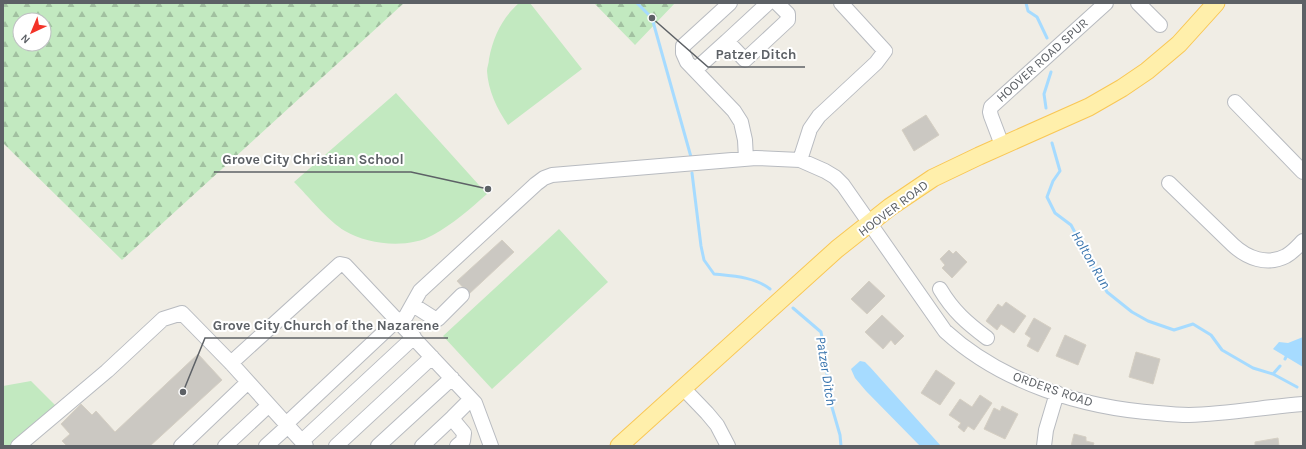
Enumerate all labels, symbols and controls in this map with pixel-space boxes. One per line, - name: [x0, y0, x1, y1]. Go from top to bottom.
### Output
- north arrow: [12, 12, 52, 52]
- street label: HOOVER ROAD SPUR: [993, 15, 1091, 105]
- text: N: [18, 31, 33, 46]
- callout: Patzer Ditch: [708, 41, 805, 67]
- text: Patzer Ditch: [715, 46, 797, 63]
- callout: Grove City Christian School: [214, 146, 411, 172]
- text: Grove City Christian School: [222, 151, 404, 168]
- street label: HOOVER ROAD: [855, 177, 931, 239]
- water label: Holton Run: [1068, 228, 1114, 292]
- callout: Grove City Church of the Nazarene: [205, 312, 448, 338]
- text: Grove City Church of the Nazarene: [213, 317, 439, 334]
- water label: Patzer Ditch: [812, 335, 840, 407]
- street label: ORDERS ROAD: [1011, 368, 1095, 410]

